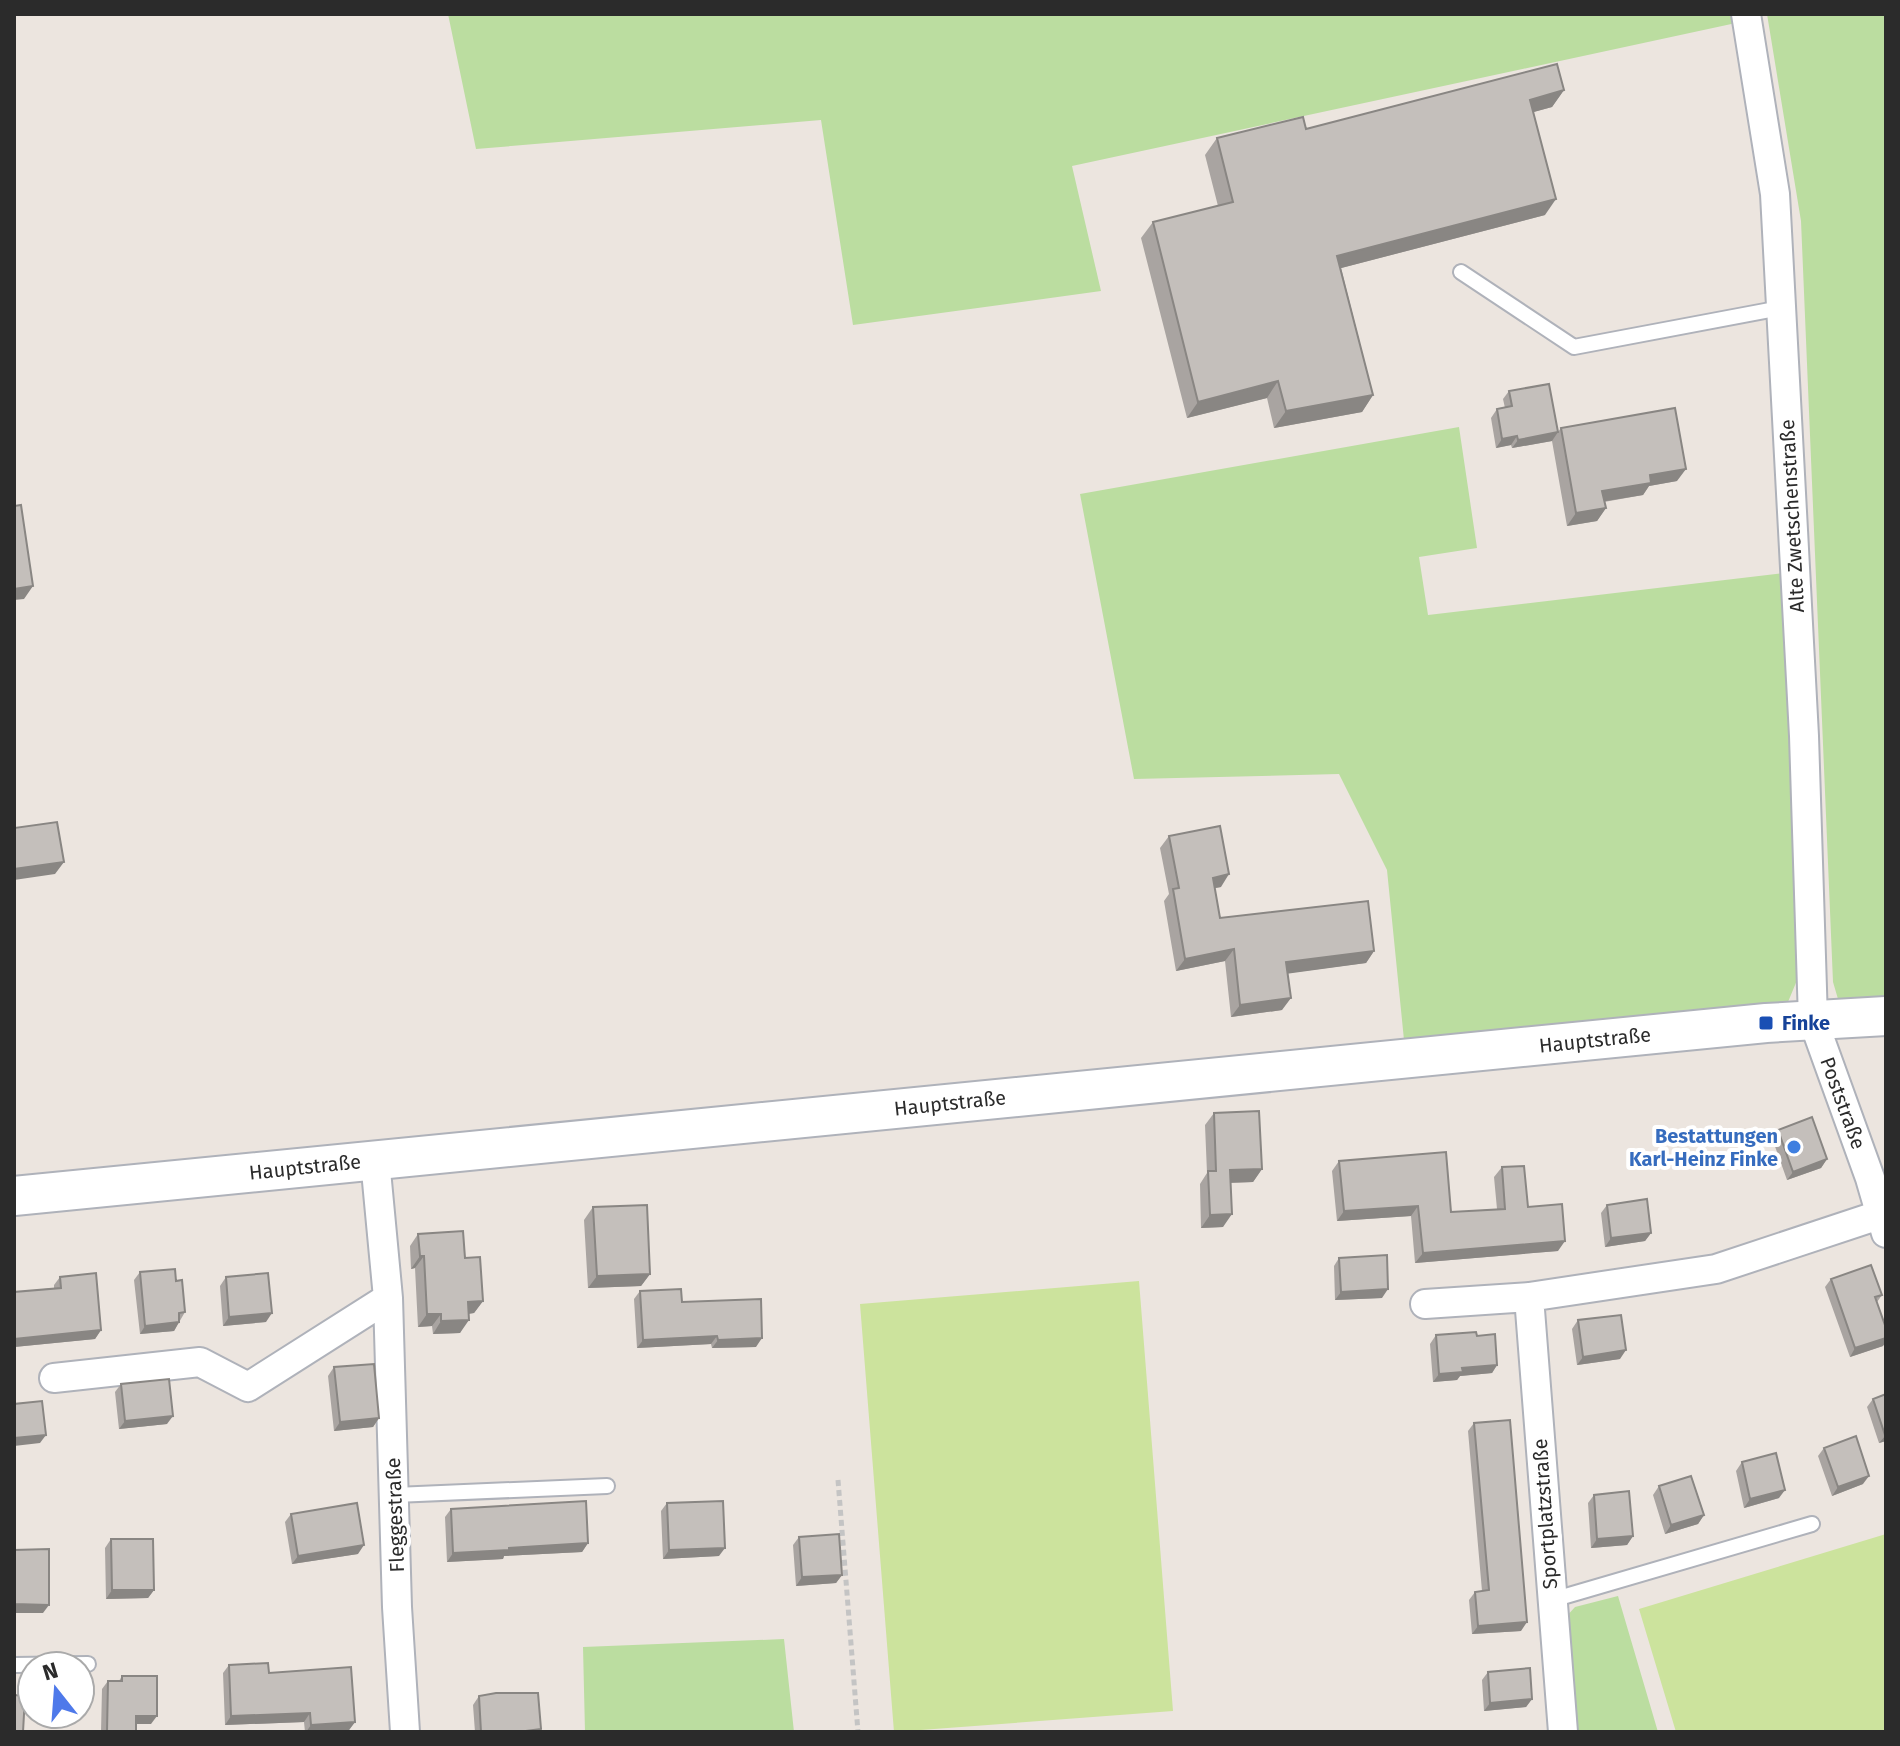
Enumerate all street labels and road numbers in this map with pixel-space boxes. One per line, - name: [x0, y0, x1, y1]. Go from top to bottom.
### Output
- street label: Alte Zwetschenstraße: [1775, 419, 1809, 613]
- street label: Hauptstraße: [1538, 1022, 1652, 1058]
- street label: Poststraße: [1815, 1054, 1871, 1152]
- street label: Hauptstraße: [893, 1085, 1007, 1121]
- street label: Hauptstraße: [248, 1149, 362, 1185]
- street label: Sportplatzstraße: [1528, 1438, 1562, 1590]
- street label: Fleggestraße: [381, 1457, 409, 1573]

